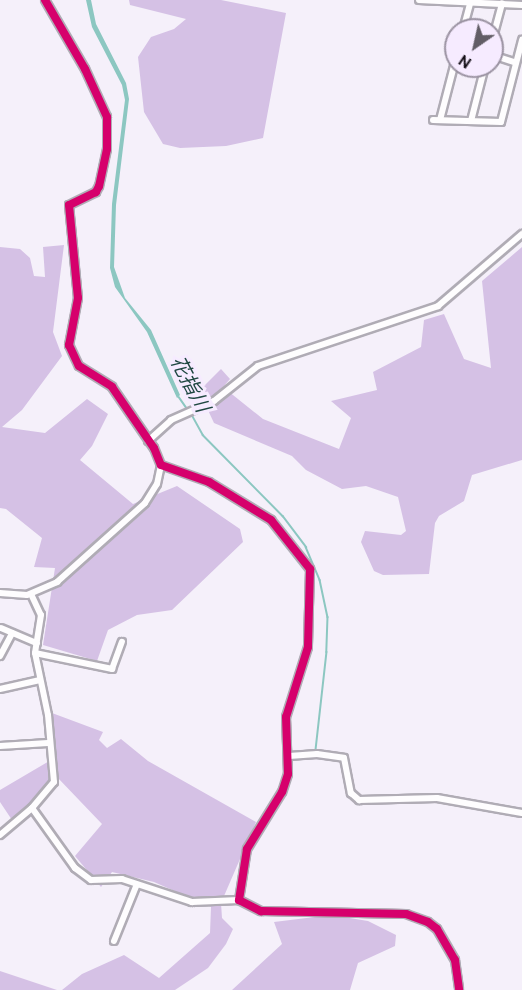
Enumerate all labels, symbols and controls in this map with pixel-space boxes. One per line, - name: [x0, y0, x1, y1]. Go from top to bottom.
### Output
- north arrow: [444, 18, 504, 78]
- text: N: [455, 51, 475, 73]
- water label: 花指川: [165, 352, 215, 416]

